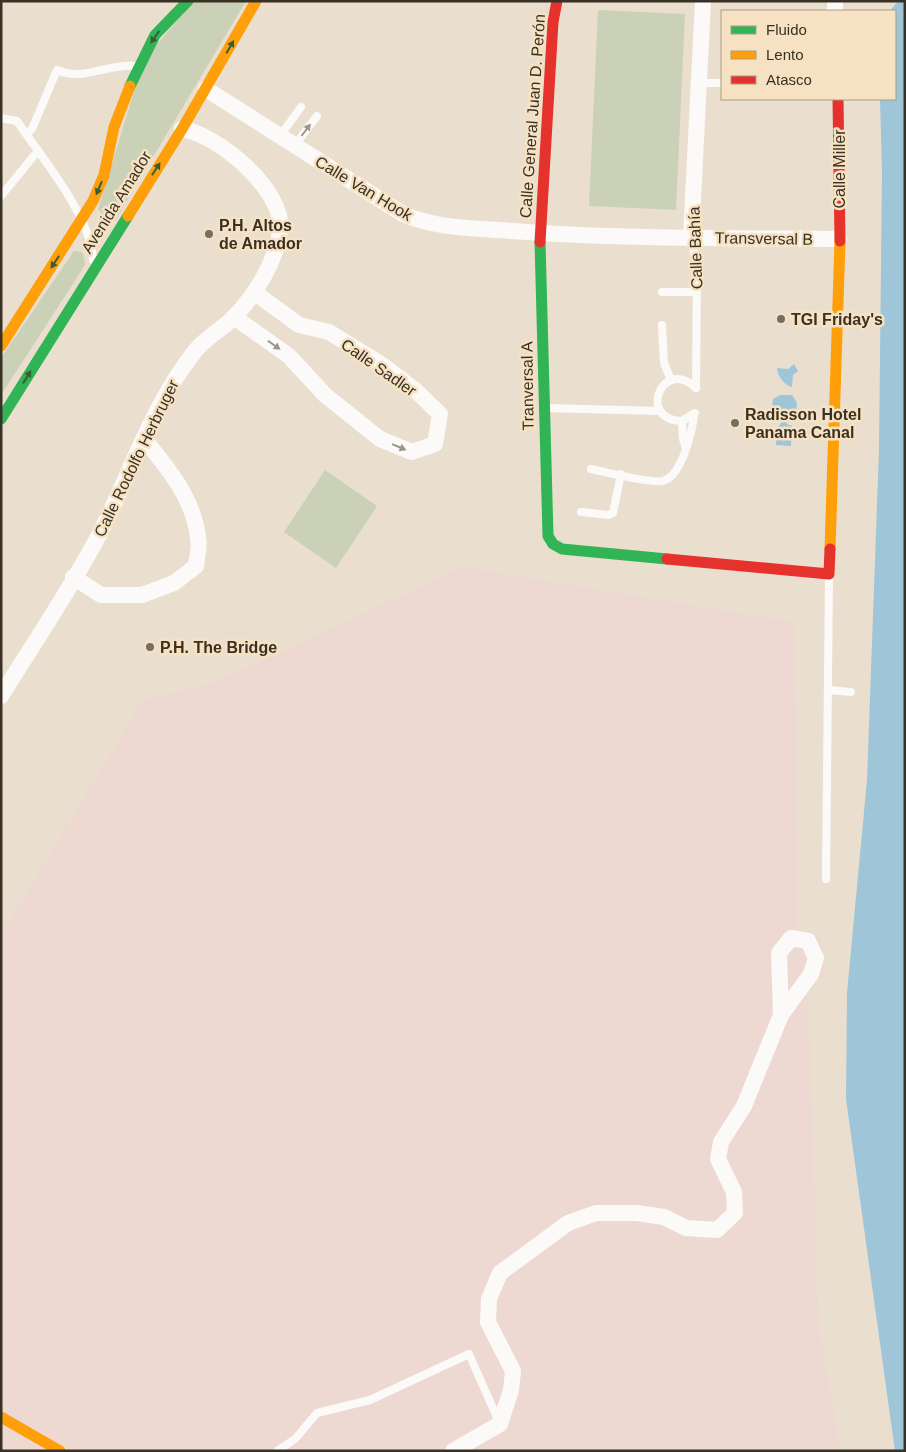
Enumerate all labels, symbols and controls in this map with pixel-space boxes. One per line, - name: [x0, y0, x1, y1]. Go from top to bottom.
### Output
- legend: [721, 10, 896, 100]
- street label: Calle General Juan D. Perón: [517, 13, 548, 219]
- text: Fluido: [766, 21, 807, 38]
- one-way arrow: [150, 30, 160, 44]
- one-way arrow: [226, 39, 234, 54]
- text: Lento: [766, 46, 804, 63]
- text: Atasco: [766, 71, 812, 88]
- one-way arrow: [301, 124, 311, 137]
- street label: Calle Miller: [831, 129, 848, 209]
- street label: Avenida Amador: [78, 148, 155, 256]
- street label: Calle Van Hook: [312, 153, 416, 225]
- one-way arrow: [152, 163, 161, 176]
- one-way arrow: [94, 181, 102, 195]
- street label: Calle Bahía: [686, 206, 705, 290]
- place label: P.H. Altos de Amador: [219, 217, 302, 252]
- marker: P.H. Altos de Amador: [203, 228, 215, 240]
- street label: Transversal B: [715, 229, 813, 248]
- one-way arrow: [51, 256, 60, 269]
- place label: TGI Friday's: [791, 311, 883, 328]
- marker: TGI Friday's: [775, 313, 787, 325]
- street label: Calle Sadler: [338, 335, 420, 400]
- one-way arrow: [267, 340, 280, 351]
- street label: Tranversal A: [518, 341, 537, 431]
- one-way arrow: [22, 370, 31, 383]
- street label: Calle Rodolfo Herbruger: [91, 376, 182, 539]
- place label: Radisson Hotel Panama Canal: [745, 406, 861, 441]
- marker: Radisson Hotel Panama Canal: [729, 417, 741, 429]
- one-way arrow: [392, 443, 407, 451]
- place label: P.H. The Bridge: [160, 639, 277, 656]
- marker: P.H. The Bridge: [144, 641, 156, 653]

